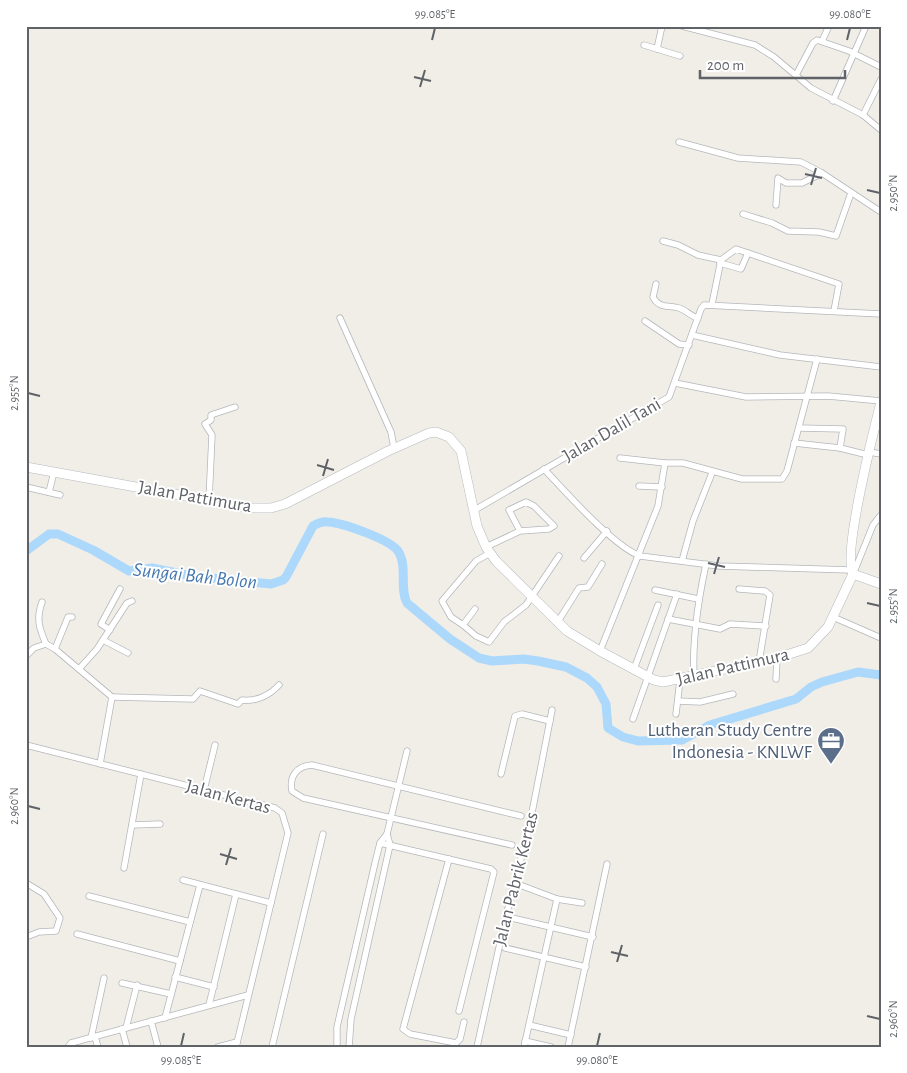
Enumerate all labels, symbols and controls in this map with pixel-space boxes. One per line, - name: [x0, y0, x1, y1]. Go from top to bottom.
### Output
- text: 99.085°E: [415, 8, 455, 20]
- text: 99.080°E: [829, 8, 871, 20]
- scale bar: [700, 48, 844, 80]
- text: 200 m: [707, 58, 744, 73]
- text: 2.950°N: [887, 175, 899, 211]
- text: 2.955°N: [8, 375, 20, 411]
- street label: Jalan Dalil Tani: [560, 394, 664, 466]
- street label: Jalan Pattimura: [137, 478, 253, 516]
- water label: Sungai Bah Bolon: [132, 560, 258, 592]
- text: 2.955°N: [887, 588, 899, 624]
- street label: Jalan Pattimura: [675, 645, 791, 689]
- place label: Lutheran Study Centre Indonesia - KNLWF: [647, 721, 813, 762]
- office icon: Lutheran Study Centre Indonesia - KNLWF: [816, 726, 846, 765]
- street label: Jalan Kertas: [183, 777, 273, 817]
- text: 2.960°N: [8, 787, 20, 825]
- street label: Jalan Pabrik Kertas: [490, 810, 542, 948]
- text: 2.960°N: [887, 1000, 899, 1038]
- text: 99.085°E: [161, 1054, 201, 1066]
- text: 99.080°E: [576, 1054, 618, 1066]

